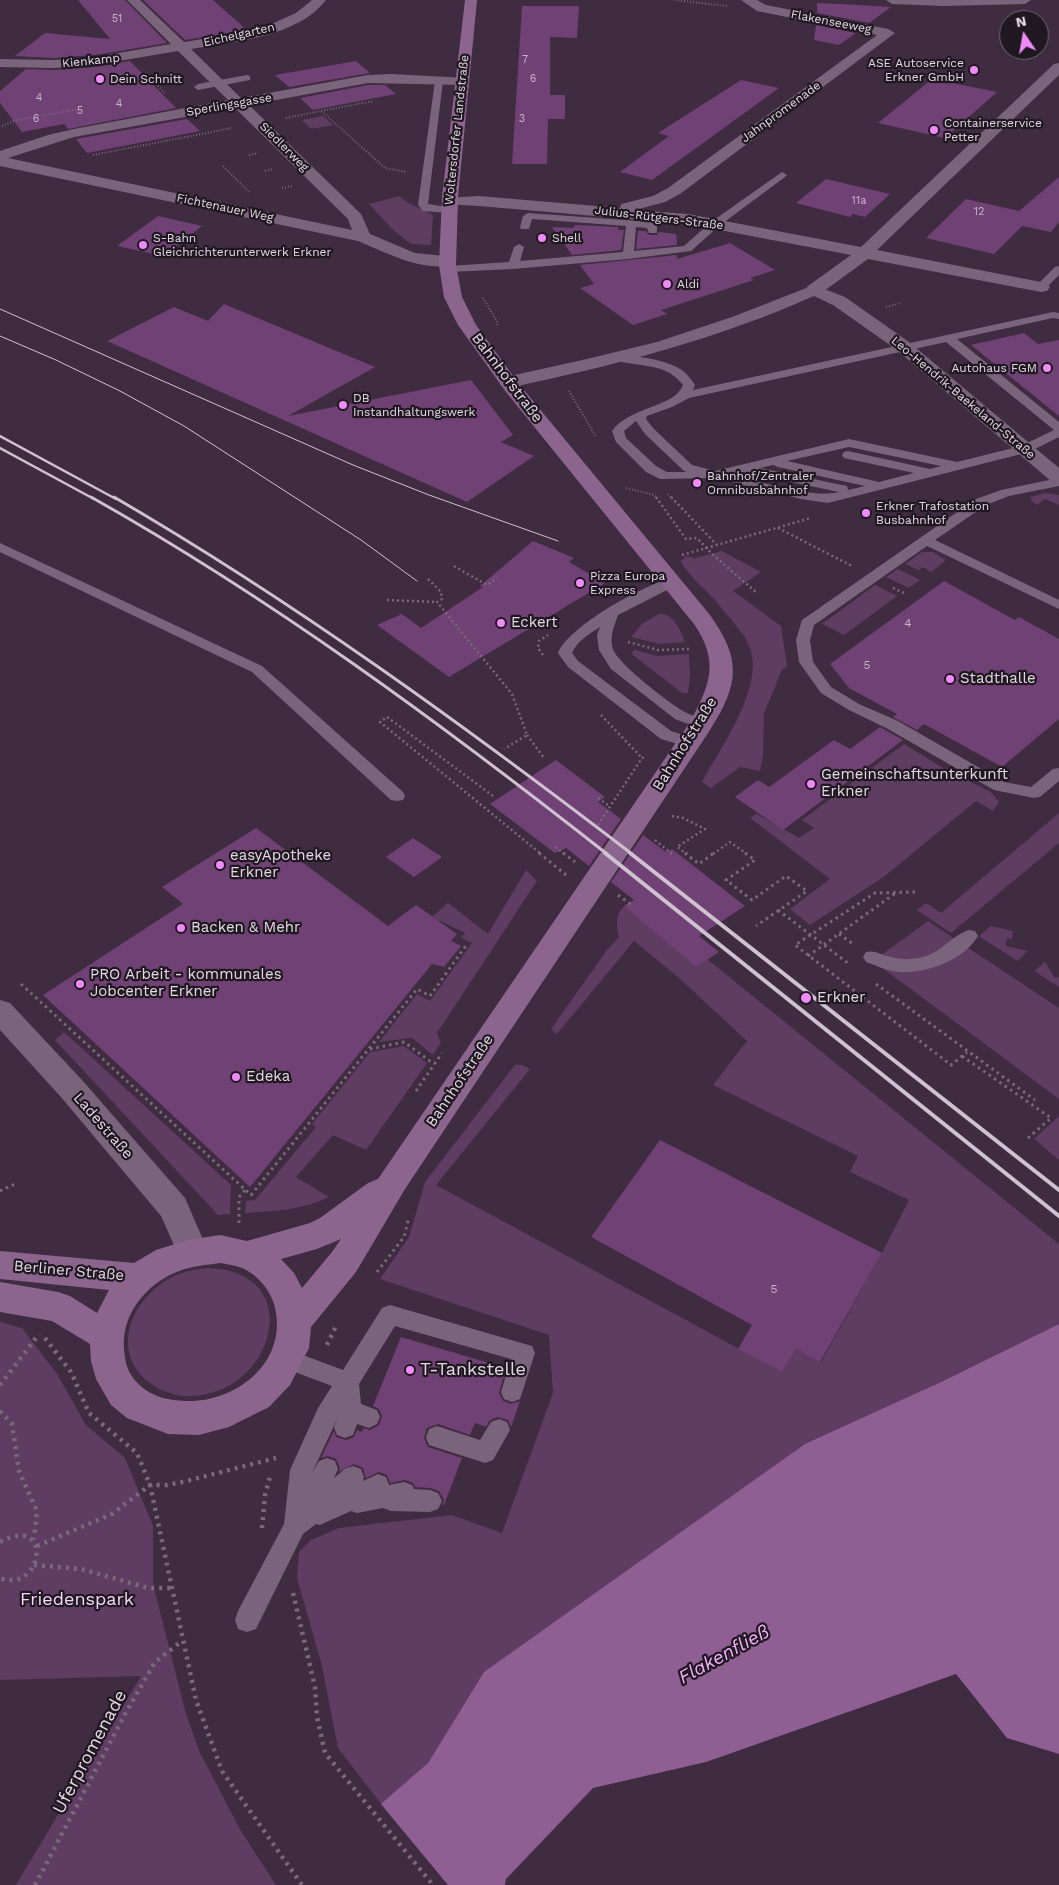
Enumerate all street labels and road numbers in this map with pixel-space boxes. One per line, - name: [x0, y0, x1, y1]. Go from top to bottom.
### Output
- street label: Flakenseeweg: [789, 7, 873, 37]
- street label: Eichelgarten: [202, 20, 276, 50]
- street label: Kienkamp: [61, 51, 121, 71]
- street label: Woltersdorfer Landstraße: [442, 54, 472, 206]
- street label: Jahnpromenade: [738, 78, 824, 146]
- street label: Sperlingsgasse: [185, 90, 273, 120]
- street label: Siedlerweg: [256, 119, 312, 175]
- street label: Fichtenauer Weg: [175, 191, 275, 225]
- street label: Julius-Rütgers-Straße: [594, 203, 724, 233]
- street label: Bahnhofstraße: [467, 330, 547, 426]
- street label: Leo-Hendrik-Baekeland-Straße: [888, 334, 1038, 462]
- street label: Bahnhofstraße: [649, 694, 721, 794]
- street label: Bahnhofstraße: [423, 1031, 497, 1131]
- street label: Ladestraße: [69, 1089, 137, 1163]
- street label: Berliner Straße: [13, 1257, 125, 1285]
- street label: Uferpromenade: [48, 1686, 132, 1818]

